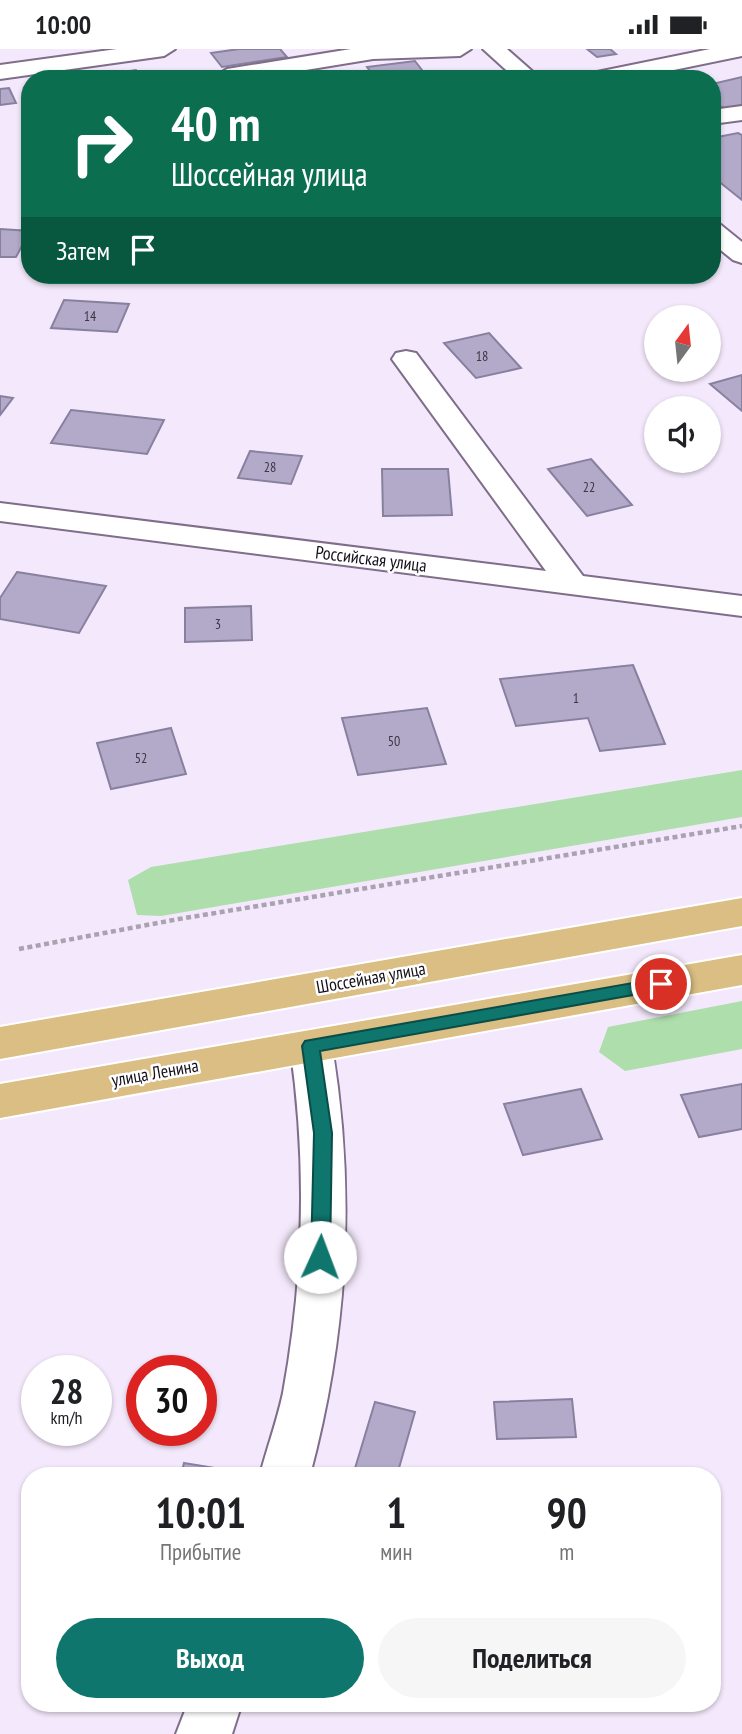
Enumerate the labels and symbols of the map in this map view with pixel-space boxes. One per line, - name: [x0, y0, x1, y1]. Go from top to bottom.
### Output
- north arrow: [644, 305, 721, 381]
- house number: 14: [84, 307, 97, 325]
- house number: 18: [476, 347, 488, 365]
- house number: 28: [264, 458, 276, 476]
- house number: 22: [583, 478, 595, 496]
- street label: Российская улица: [314, 540, 428, 577]
- house number: 3: [215, 615, 221, 633]
- house number: 1: [573, 689, 579, 707]
- house number: 50: [388, 732, 400, 750]
- house number: 52: [135, 749, 147, 767]
- pin: [631, 954, 691, 1014]
- street label: Шоссейная улица: [314, 957, 427, 998]
- street label: улица Ленина: [110, 1054, 200, 1091]
- position arrow: [283, 1220, 357, 1294]
- speed limit sign: 30: [126, 1355, 217, 1446]

